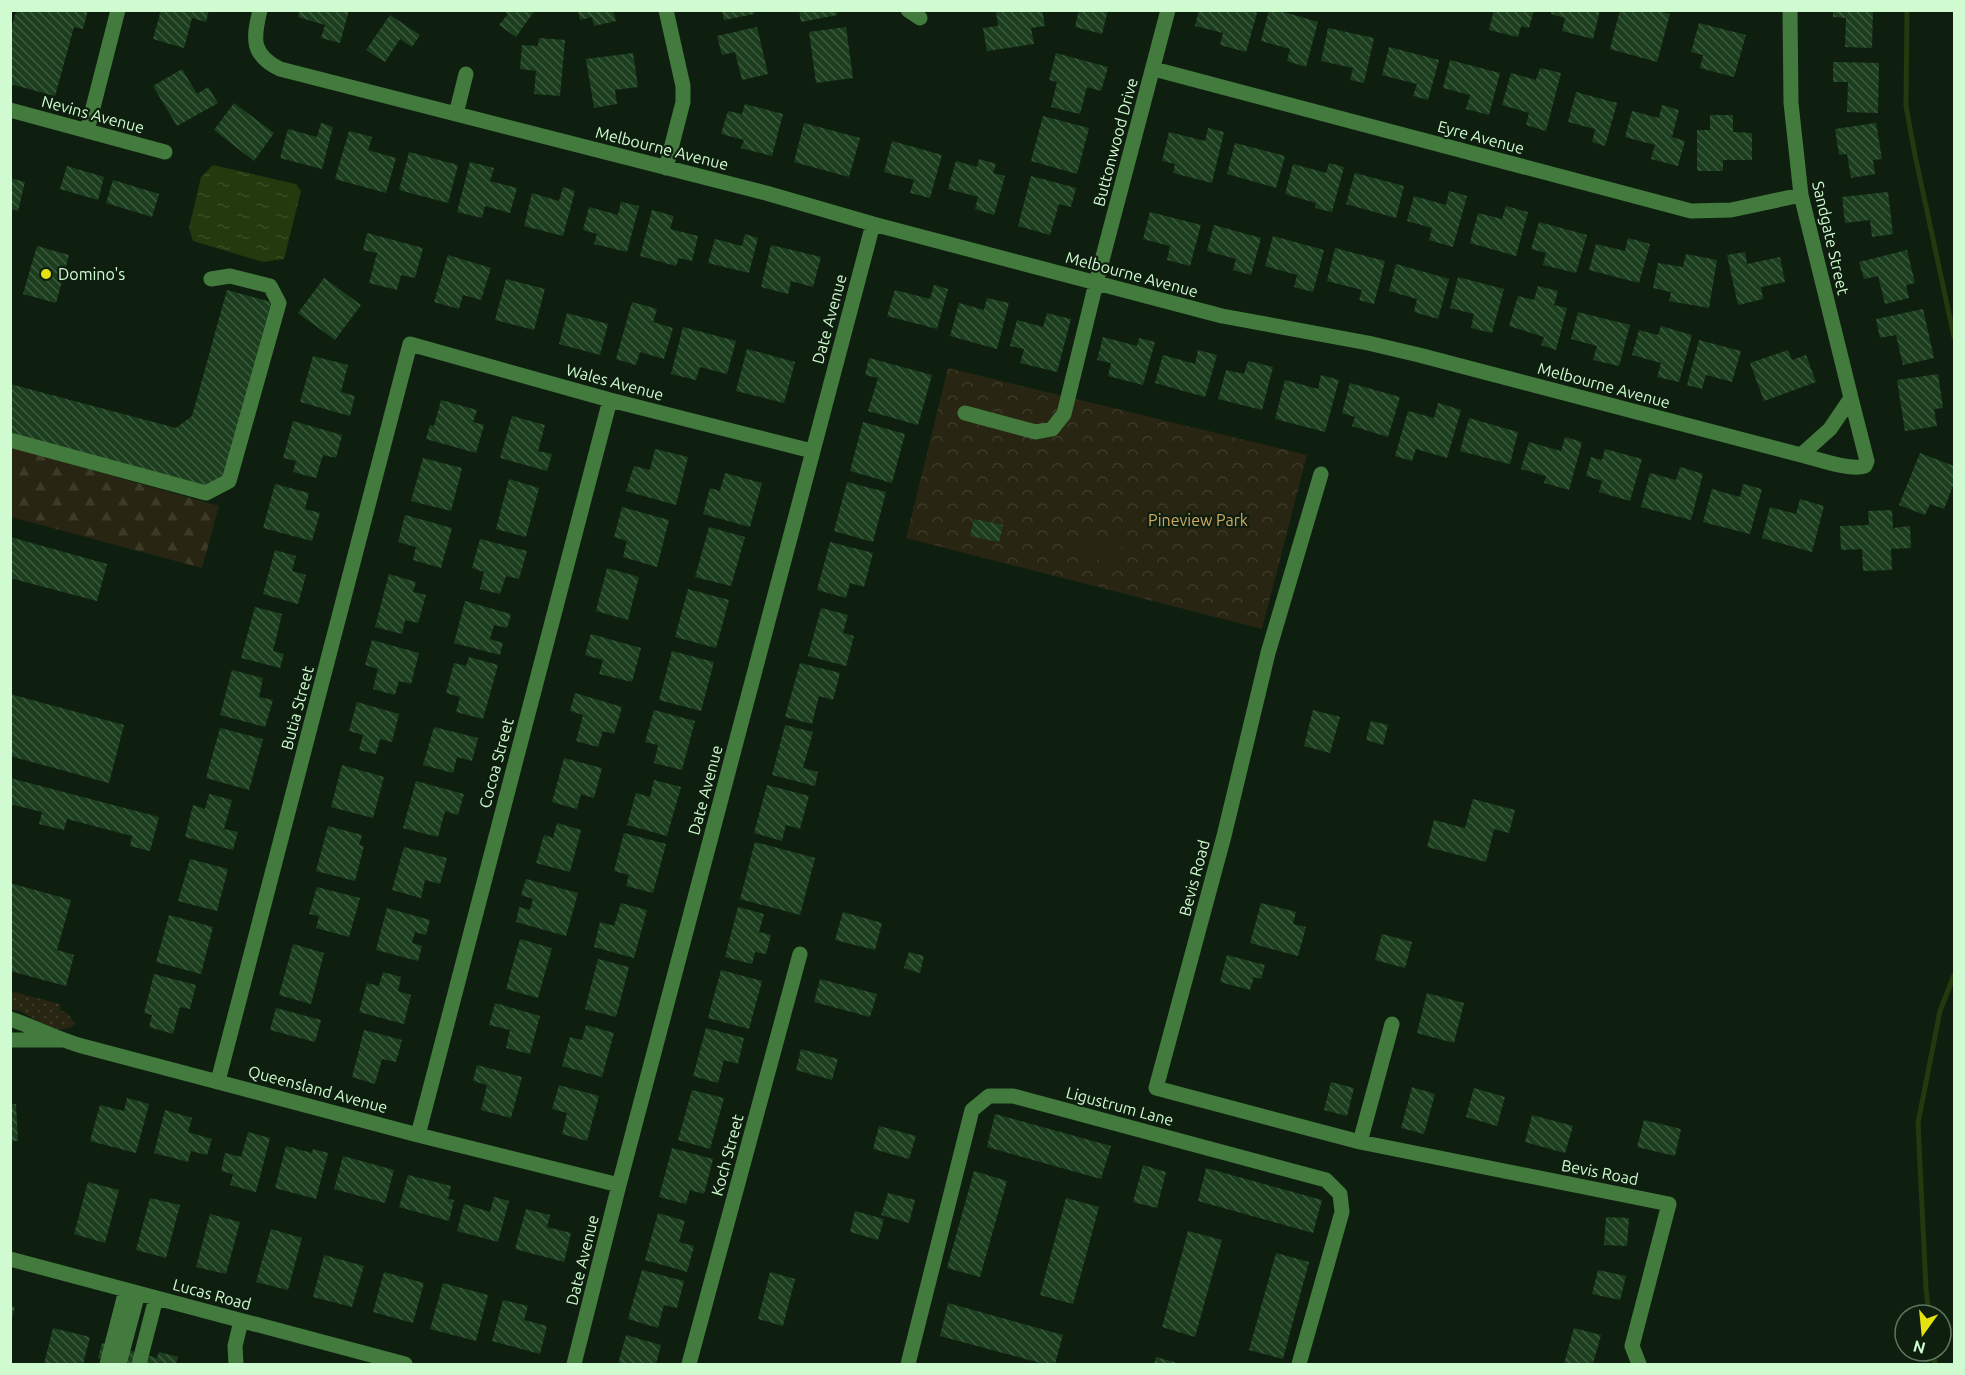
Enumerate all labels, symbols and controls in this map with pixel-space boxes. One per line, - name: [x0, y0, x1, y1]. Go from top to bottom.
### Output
- street label: Buttonwood Drive: [1089, 76, 1141, 208]
- street label: Nevins Avenue: [40, 92, 146, 136]
- street label: Eyre Avenue: [1436, 117, 1526, 157]
- street label: Melbourne Avenue: [594, 123, 730, 173]
- street label: Sandgate Street: [1809, 179, 1853, 297]
- street label: Melbourne Avenue: [1064, 248, 1200, 300]
- place label: Domino's: [58, 265, 125, 283]
- marker: Domino's: [39, 267, 53, 281]
- street label: Date Avenue: [808, 272, 850, 366]
- street label: Melbourne Avenue: [1536, 359, 1672, 411]
- street label: Wales Avenue: [564, 360, 666, 404]
- park label: Pineview Park: [1148, 511, 1248, 529]
- street label: Butia Street: [277, 663, 317, 752]
- street label: Cocoa Street: [475, 715, 517, 810]
- street label: Date Avenue: [684, 743, 726, 837]
- street label: Bevis Road: [1175, 838, 1213, 918]
- street label: Queensland Avenue: [246, 1062, 390, 1116]
- street label: Ligustrum Lane: [1064, 1083, 1176, 1129]
- street label: Koch Street: [707, 1112, 747, 1198]
- street label: Bevis Road: [1560, 1156, 1640, 1188]
- street label: Date Avenue: [562, 1213, 602, 1307]
- street label: Lucas Road: [171, 1275, 253, 1313]
- north arrow: [1893, 1303, 1953, 1363]
- text: N: [1911, 1337, 1927, 1358]

